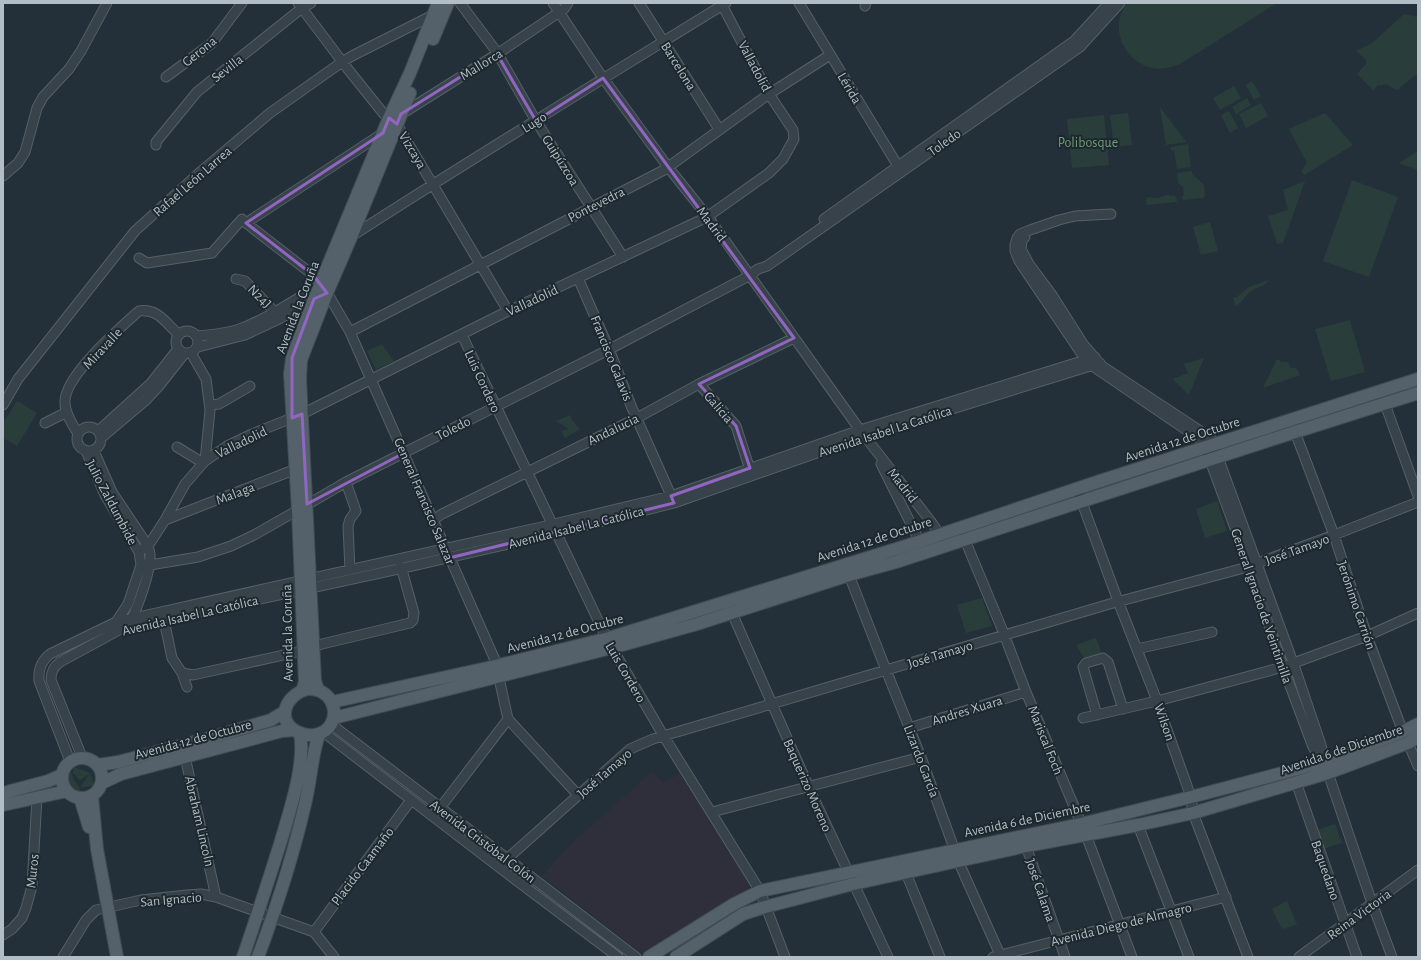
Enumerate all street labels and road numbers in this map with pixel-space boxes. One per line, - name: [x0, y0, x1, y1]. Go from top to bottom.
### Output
- street label: Gerona: [180, 34, 220, 70]
- street label: Valladolid: [735, 39, 773, 94]
- street label: Barcelona: [658, 40, 699, 94]
- street label: Mallorca: [458, 46, 506, 83]
- street label: Sevilla: [209, 52, 246, 85]
- street label: Lérida: [834, 70, 864, 107]
- street label: Lugo: [520, 110, 550, 136]
- street label: Toledo: [925, 126, 964, 159]
- street label: Vizcaya: [396, 129, 429, 172]
- street label: Guipúzcoa: [539, 133, 582, 189]
- street label: Rafael León Larrea: [151, 144, 235, 220]
- street label: Pontevedra: [566, 184, 628, 225]
- street label: Madrid: [694, 205, 729, 245]
- street label: Avenida la Coruña: [274, 259, 322, 356]
- street label: N24J: [245, 282, 274, 311]
- street label: Valladolid: [504, 283, 560, 319]
- street label: Francisco Galavis: [588, 314, 635, 403]
- street label: Miravalle: [80, 325, 125, 372]
- street label: Luis Cordero: [462, 348, 503, 415]
- street label: Galicia: [701, 389, 736, 427]
- street label: Avenida Isabel La Católica: [817, 404, 954, 460]
- street label: Andalucia: [586, 411, 642, 448]
- street label: Toledo: [434, 414, 473, 443]
- street label: Avenida 12 de Octubre: [1123, 415, 1242, 465]
- street label: Valladolid: [214, 425, 269, 461]
- street label: General Francisco Salazar: [391, 436, 457, 567]
- street label: Julio Zaldumbide: [83, 457, 139, 547]
- street label: Madrid: [884, 466, 920, 506]
- street label: Malaga: [214, 480, 257, 508]
- street label: Avenida Isabel La Católica: [507, 504, 646, 552]
- street label: Avenida 12 de Octubre: [815, 515, 934, 565]
- street label: General Ignacio de Veintimilla: [1228, 527, 1294, 686]
- street label: José Tamayo: [1263, 532, 1331, 568]
- street label: Jerónimo Carrión: [1334, 559, 1378, 651]
- street label: Avenida la Coruña: [280, 583, 296, 682]
- street label: Avenida Isabel La Católica: [121, 593, 260, 638]
- street label: Avenida 12 de Octubre: [505, 612, 625, 656]
- street label: José Tamayo: [906, 638, 975, 671]
- street label: Luis Cordero: [602, 640, 648, 705]
- street label: Andres Xuara: [930, 693, 1005, 728]
- street label: Wilson: [1151, 702, 1177, 743]
- street label: Mariscal Foch: [1025, 704, 1065, 777]
- street label: Avenida 12 de Octubre: [133, 718, 253, 762]
- street label: Avenida 6 de Diciembre: [1278, 722, 1404, 777]
- street label: Lizardo García: [901, 723, 942, 800]
- street label: Baquerizo Moreno: [780, 737, 834, 834]
- street label: José Tamayo: [575, 746, 635, 801]
- street label: Abraham Lincoln: [182, 775, 216, 868]
- street label: Avenida Cristóbal Colón: [427, 798, 538, 886]
- street label: Avenida 6 de Diciembre: [963, 800, 1091, 840]
- street label: Placido Caamaño: [329, 825, 397, 908]
- street label: Baquedano: [1308, 839, 1342, 902]
- street label: Muros: [24, 853, 42, 889]
- street label: José Calama: [1023, 857, 1058, 924]
- street label: Reina Victoria: [1325, 887, 1395, 943]
- street label: San Ignacio: [140, 890, 203, 910]
- street label: Avenida Diego de Almagro: [1049, 901, 1193, 949]

